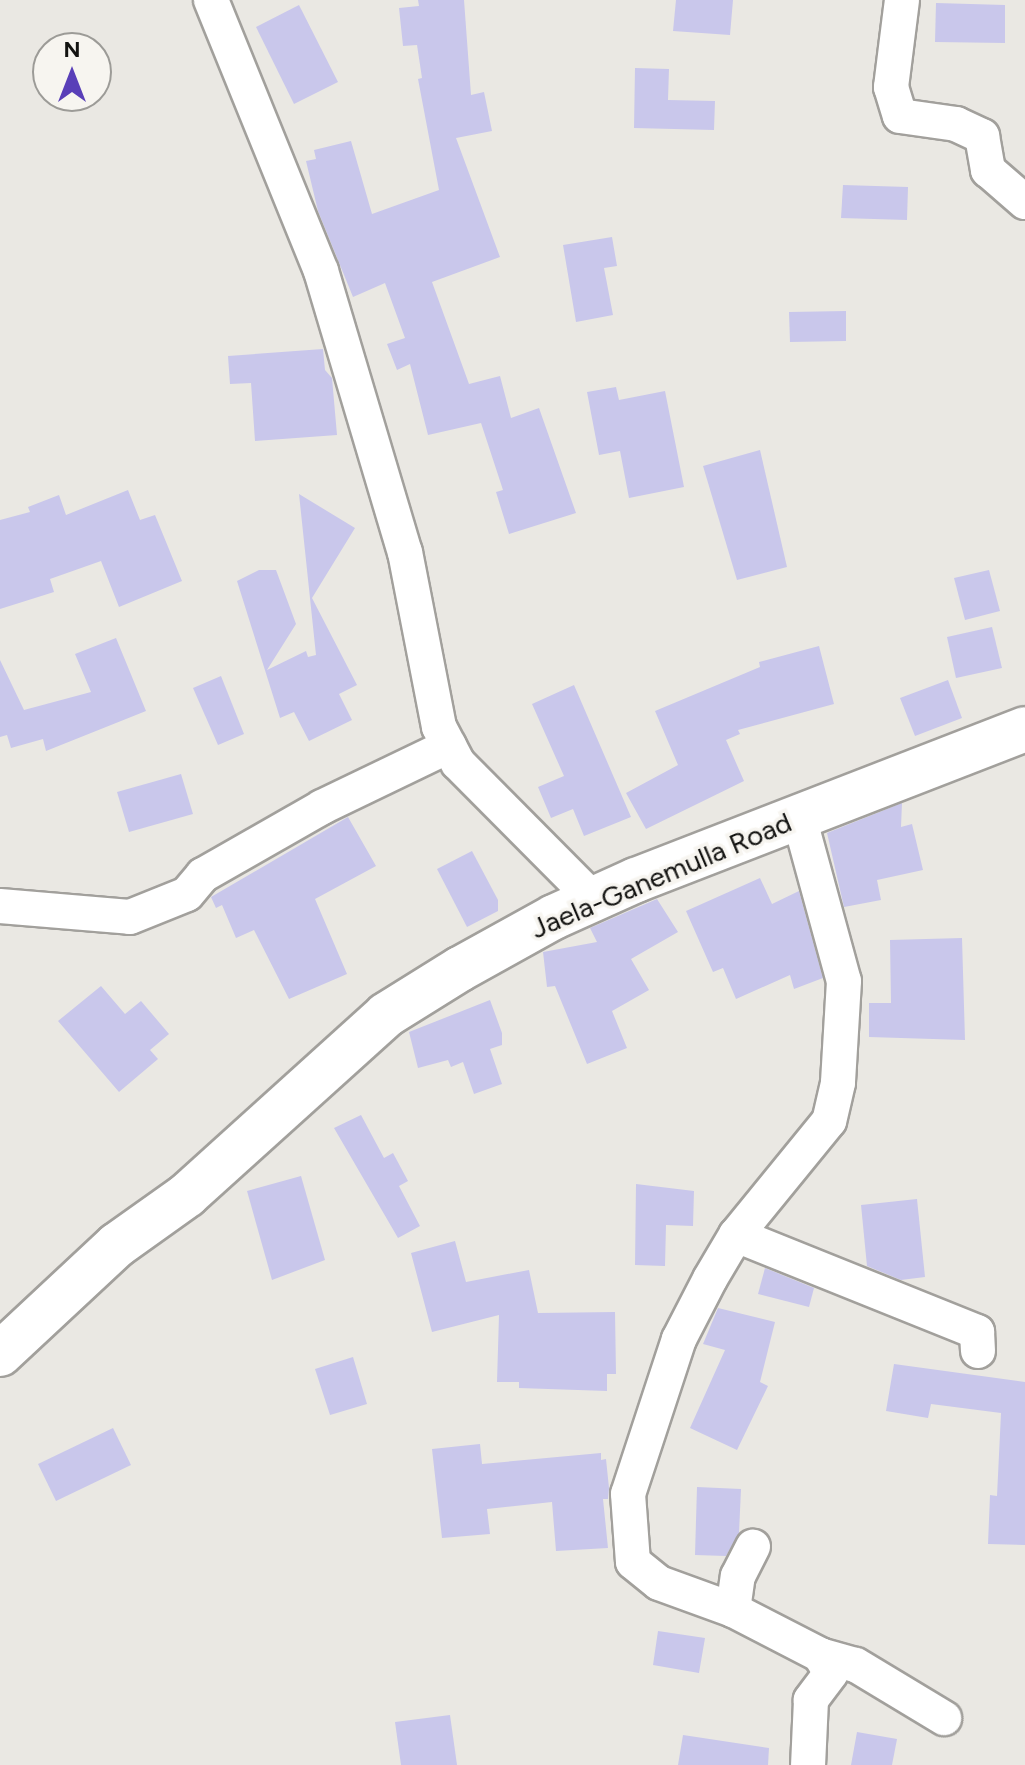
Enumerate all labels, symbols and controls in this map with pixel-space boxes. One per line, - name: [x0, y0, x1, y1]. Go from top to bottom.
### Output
- north arrow: [32, 32, 112, 112]
- text: N: [63, 36, 81, 63]
- street label: Jaela-Ganemulla Road: [526, 805, 796, 945]

